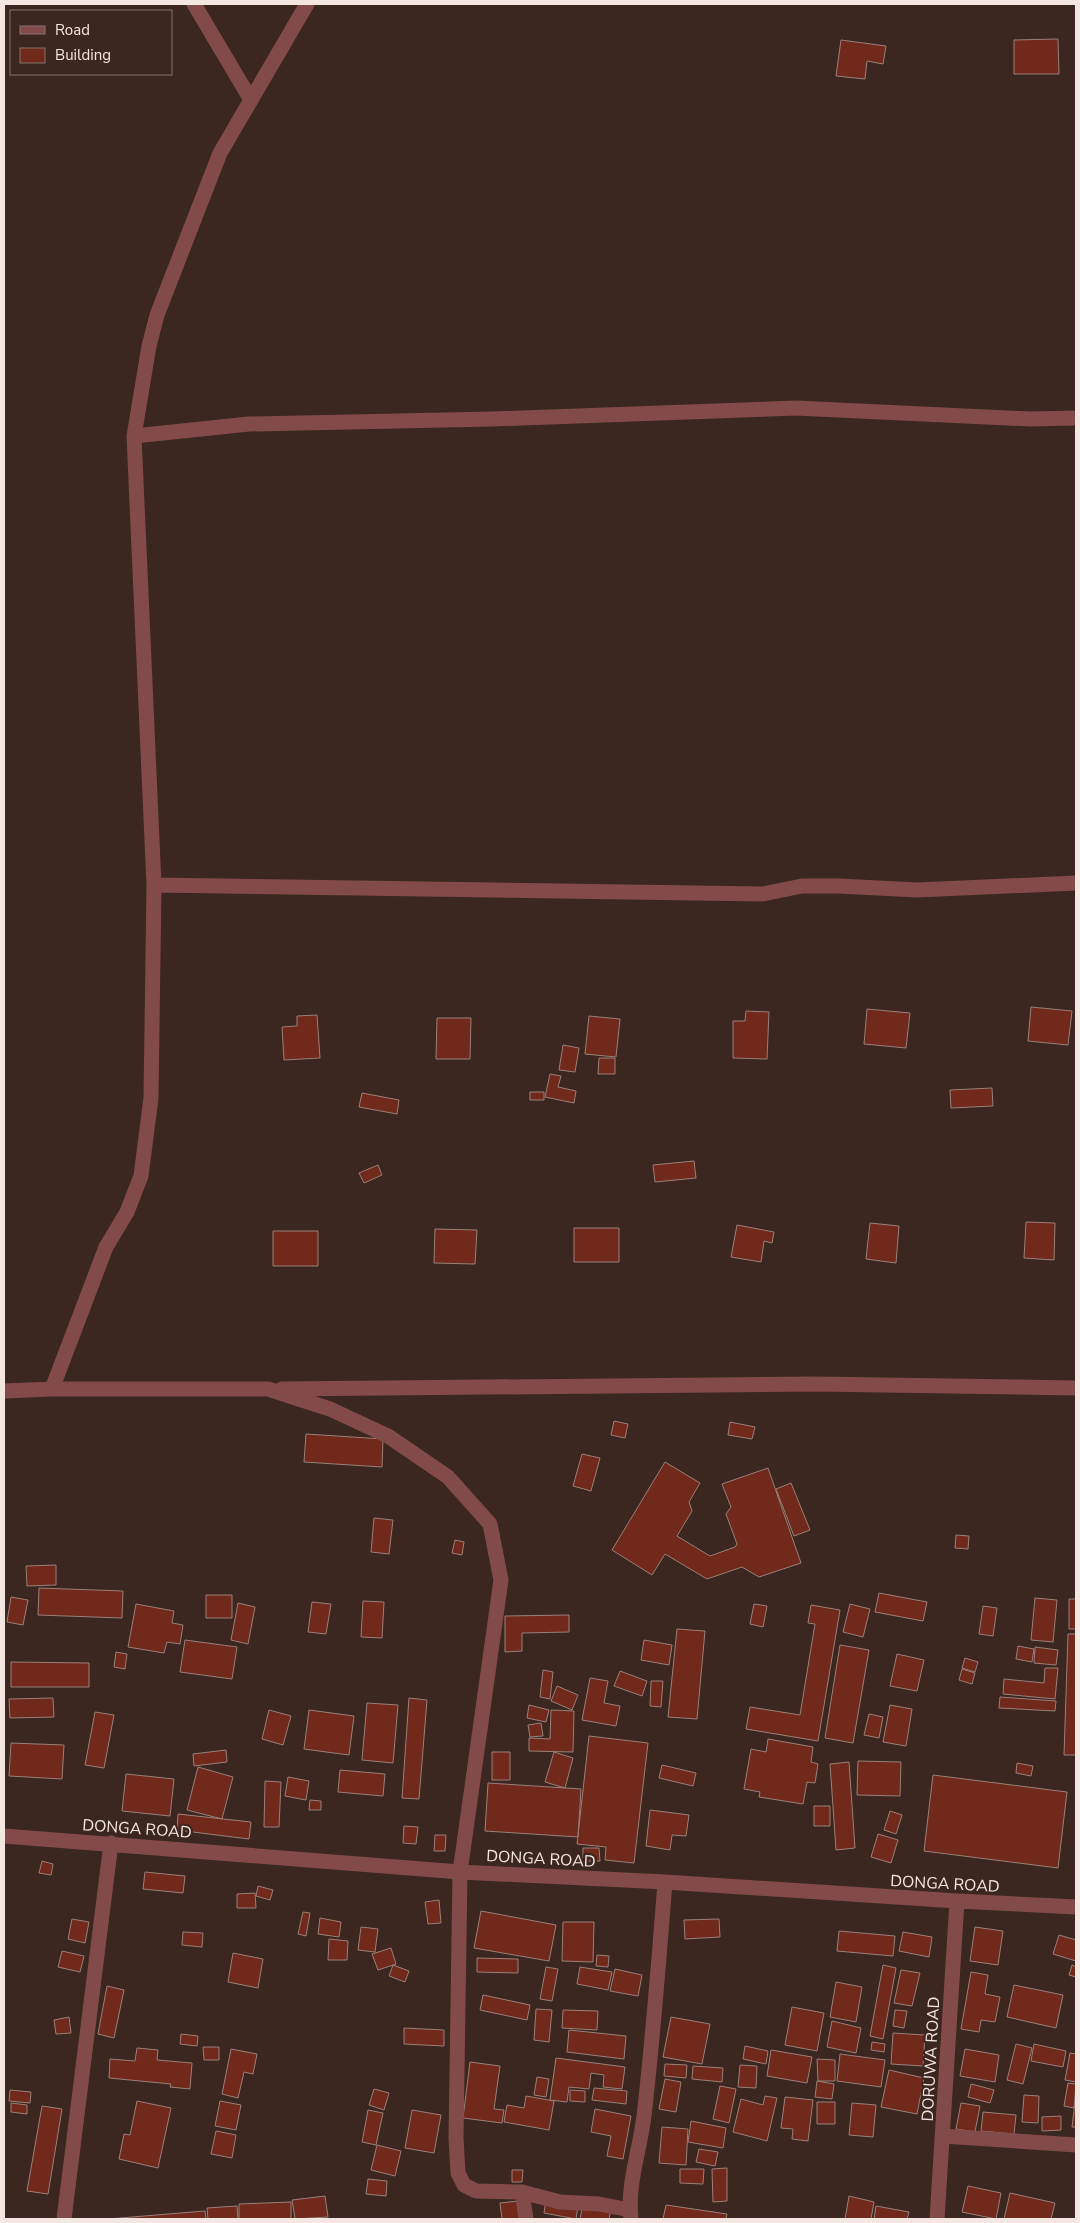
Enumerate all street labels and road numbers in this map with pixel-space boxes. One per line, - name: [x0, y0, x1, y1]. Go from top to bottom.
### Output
- street label: DONGA ROAD: [81, 1814, 192, 1844]
- street label: DONGA ROAD: [486, 1845, 596, 1873]
- street label: DONGA ROAD: [890, 1870, 1000, 1898]
- street label: DORUWA ROAD: [917, 1996, 945, 2122]

